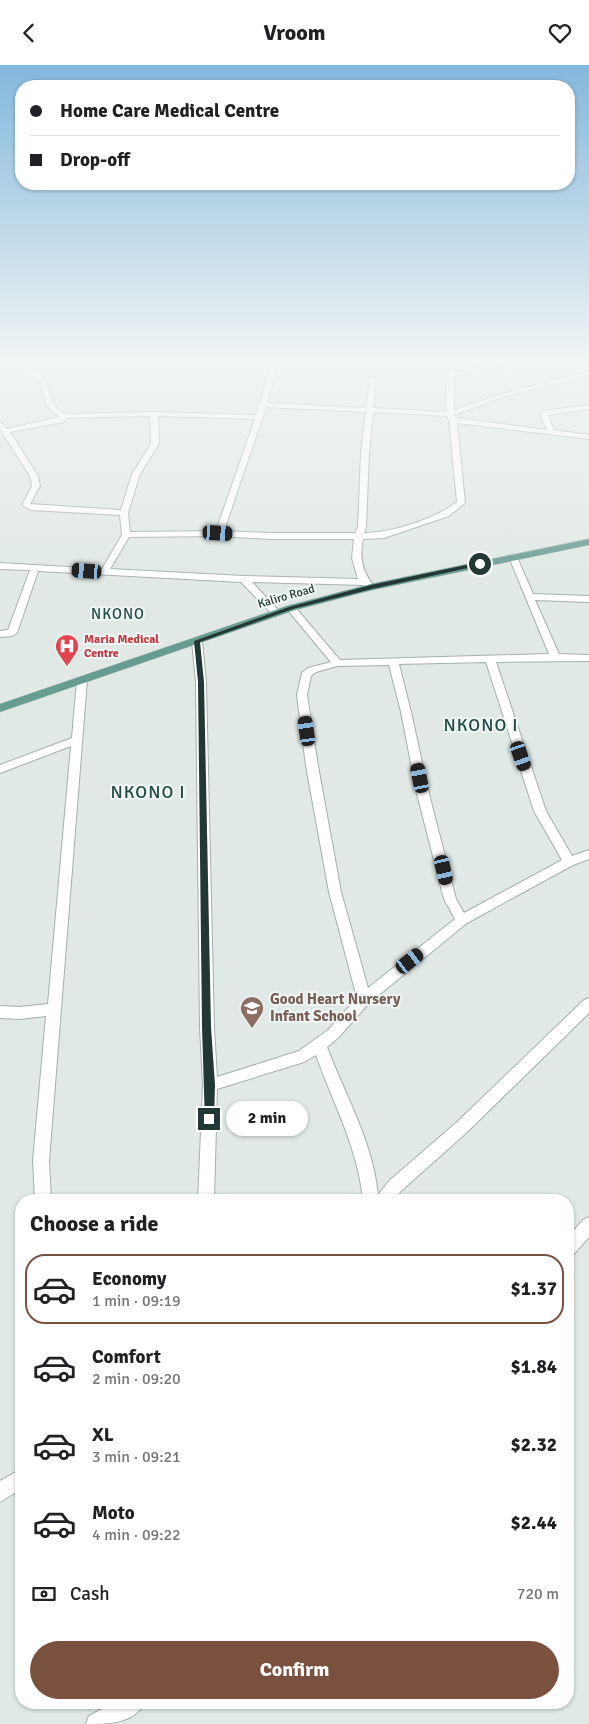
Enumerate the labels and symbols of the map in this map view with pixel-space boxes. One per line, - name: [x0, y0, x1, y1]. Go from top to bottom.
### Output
- car: [202, 525, 233, 541]
- route start: [469, 553, 491, 575]
- car: [71, 562, 102, 580]
- street label: Kaliro Road: [256, 581, 316, 612]
- district label: NKONO: [91, 605, 145, 623]
- place label: Maria Medical Centre: [84, 632, 159, 661]
- hospital icon: Maria Medical Centre: [54, 633, 80, 667]
- district label: NKONO I: [444, 714, 518, 736]
- car: [297, 715, 316, 747]
- car: [509, 739, 532, 773]
- car: [409, 762, 430, 794]
- district label: NKONO I: [111, 781, 185, 803]
- car: [433, 854, 454, 886]
- car: [393, 946, 426, 976]
- place label: Good Heart Nursery Infant School: [270, 990, 401, 1025]
- school or university icon: Good Heart Nursery Infant School: [239, 995, 265, 1029]
- callout: 2 min: [226, 1101, 309, 1137]
- route end: [198, 1108, 220, 1130]

